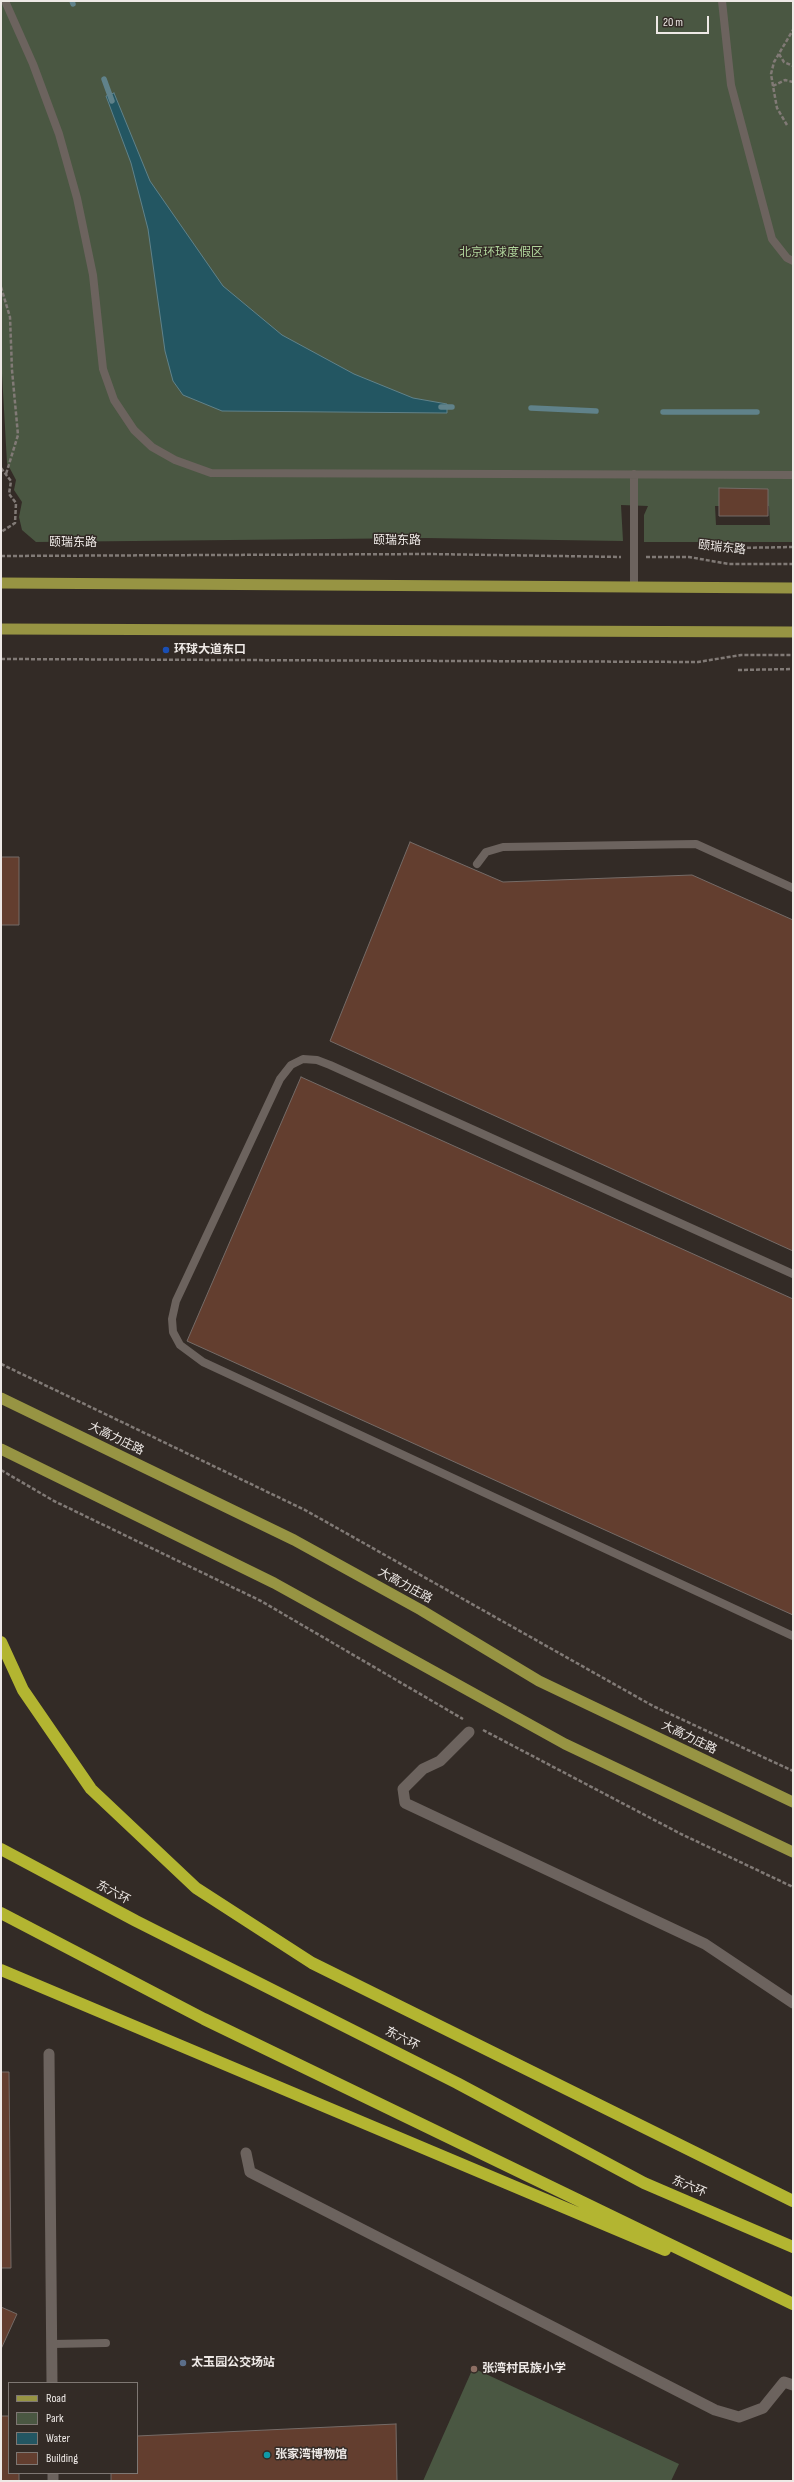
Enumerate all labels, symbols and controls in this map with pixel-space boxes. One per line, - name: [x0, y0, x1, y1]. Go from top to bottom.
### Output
- scale bar: [658, 8, 711, 34]
- text: 20 m: [663, 15, 683, 30]
- park label: 北京环球度假区: [459, 246, 543, 260]
- street label: 颐瑞东路: [373, 534, 421, 548]
- street label: 颐瑞东路: [49, 536, 97, 550]
- street label: 颐瑞东路: [697, 538, 747, 558]
- place label: 环球大道东口: [174, 643, 246, 657]
- marker: 环球大道东口: [161, 645, 171, 655]
- street label: 大高力庄路: [86, 1419, 146, 1459]
- street label: 大高力庄路: [375, 1565, 435, 1607]
- street label: 大高力庄路: [659, 1718, 719, 1758]
- street label: 东六环: [94, 1878, 132, 1908]
- street label: 东六环: [383, 2024, 421, 2054]
- street label: 东六环: [670, 2173, 708, 2201]
- place label: 太玉园公交场站: [191, 2356, 275, 2370]
- marker: 太玉园公交场站: [178, 2358, 188, 2368]
- place label: 张湾村民族小学: [482, 2362, 566, 2376]
- marker: 张湾村民族小学: [469, 2364, 479, 2374]
- legend: [8, 2382, 138, 2474]
- text: Road: [46, 2391, 66, 2406]
- text: Park: [46, 2411, 64, 2426]
- text: Water: [46, 2431, 70, 2446]
- place label: 张家湾博物馆: [275, 2448, 347, 2462]
- marker: 张家湾博物馆: [262, 2450, 272, 2460]
- text: Building: [46, 2451, 78, 2466]

